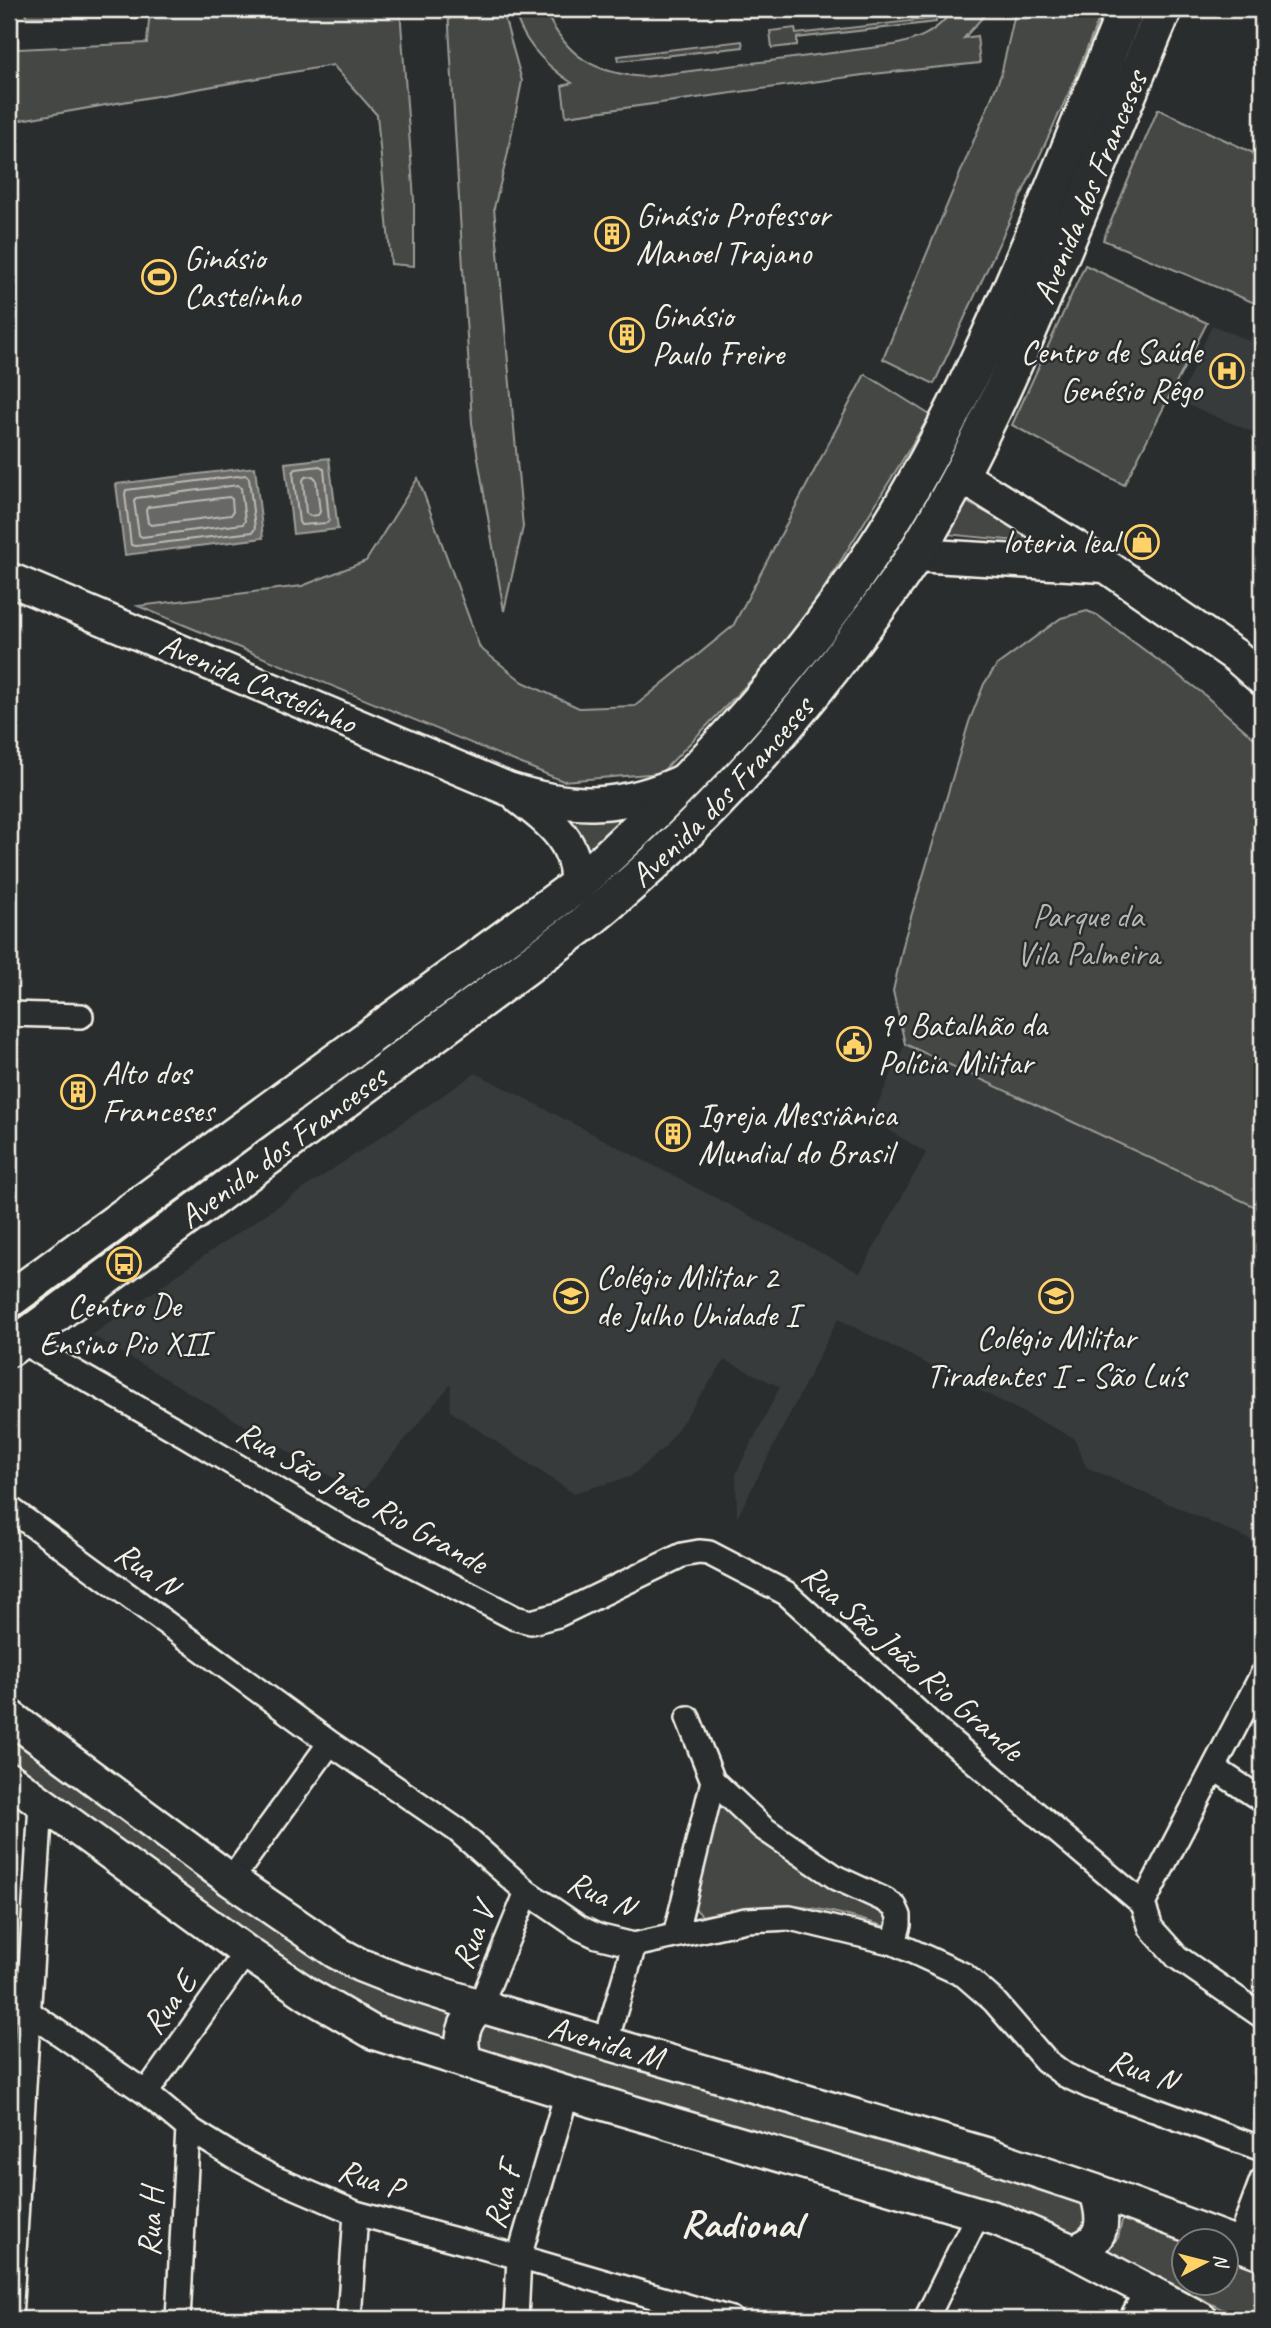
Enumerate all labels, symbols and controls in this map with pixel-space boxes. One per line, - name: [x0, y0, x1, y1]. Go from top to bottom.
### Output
- street label: Avenida dos Franceses: [1022, 62, 1158, 310]
- place label: Ginásio Professor Manoel Trajano: [636, 194, 833, 274]
- building icon: Ginásio Professor Manoel Trajano: [593, 215, 631, 253]
- place label: Ginásio Castelinho: [184, 237, 302, 317]
- sports icon: Ginásio Castelinho: [140, 258, 178, 296]
- place label: Ginásio Paulo Freire: [652, 295, 786, 375]
- building icon: Ginásio Paulo Freire: [608, 316, 646, 354]
- place label: Centro de Saúde Genésio Rêgo: [1021, 331, 1204, 411]
- hospital icon: Centro de Saúde Genésio Rêgo: [1208, 352, 1246, 390]
- place label: loteria leal: [1003, 521, 1123, 563]
- shop icon: loteria leal: [1123, 523, 1161, 561]
- street label: Avenida Castelinho: [153, 623, 365, 744]
- street label: Avenida dos Franceses: [621, 686, 824, 896]
- park label: Parque da Vila Palmeira: [1017, 895, 1162, 975]
- place label: 9º Batalhão da Polícia Militar: [878, 1004, 1048, 1084]
- public building icon: 9º Batalhão da Polícia Militar: [835, 1025, 873, 1063]
- place label: Alto dos Franceses: [102, 1052, 217, 1132]
- street label: Avenida dos Franceses: [170, 1055, 397, 1238]
- building icon: Alto dos Franceses: [59, 1073, 97, 1111]
- place label: Igreja Messiânica Mundial do Brasil: [698, 1094, 898, 1174]
- building icon: Igreja Messiânica Mundial do Brasil: [654, 1115, 692, 1153]
- bus stop icon: Centro De Ensino Pio XII: [105, 1245, 143, 1283]
- place label: Colégio Militar 2 de Julho Unidade I: [596, 1256, 805, 1336]
- school or university icon: Colégio Militar 2 de Julho Unidade I: [552, 1277, 590, 1315]
- school or university icon: Colégio Militar Tiradentes I - São Luís: [1037, 1277, 1075, 1315]
- place label: Centro De Ensino Pio XII: [39, 1285, 216, 1365]
- place label: Colégio Militar Tiradentes I - São Luís: [926, 1317, 1189, 1397]
- street label: Rua São João Rio Grande: [229, 1411, 497, 1585]
- street label: Rua N: [107, 1532, 191, 1609]
- street label: Rua São João Rio Grande: [793, 1554, 1034, 1771]
- street label: Rua N: [561, 1860, 645, 1929]
- street label: Rua V: [441, 1891, 507, 1975]
- street label: Rua E: [132, 1960, 209, 2043]
- street label: Avenida M: [544, 2006, 671, 2079]
- street label: Rua N: [1103, 2038, 1187, 2103]
- street label: Rua P: [333, 2148, 412, 2211]
- street label: Rua F: [473, 2151, 533, 2233]
- street label: Rua H: [127, 2182, 173, 2257]
- district label: Radional: [681, 2199, 808, 2249]
- north arrow: [1170, 2226, 1240, 2296]
- text: N: [1208, 2253, 1234, 2271]

